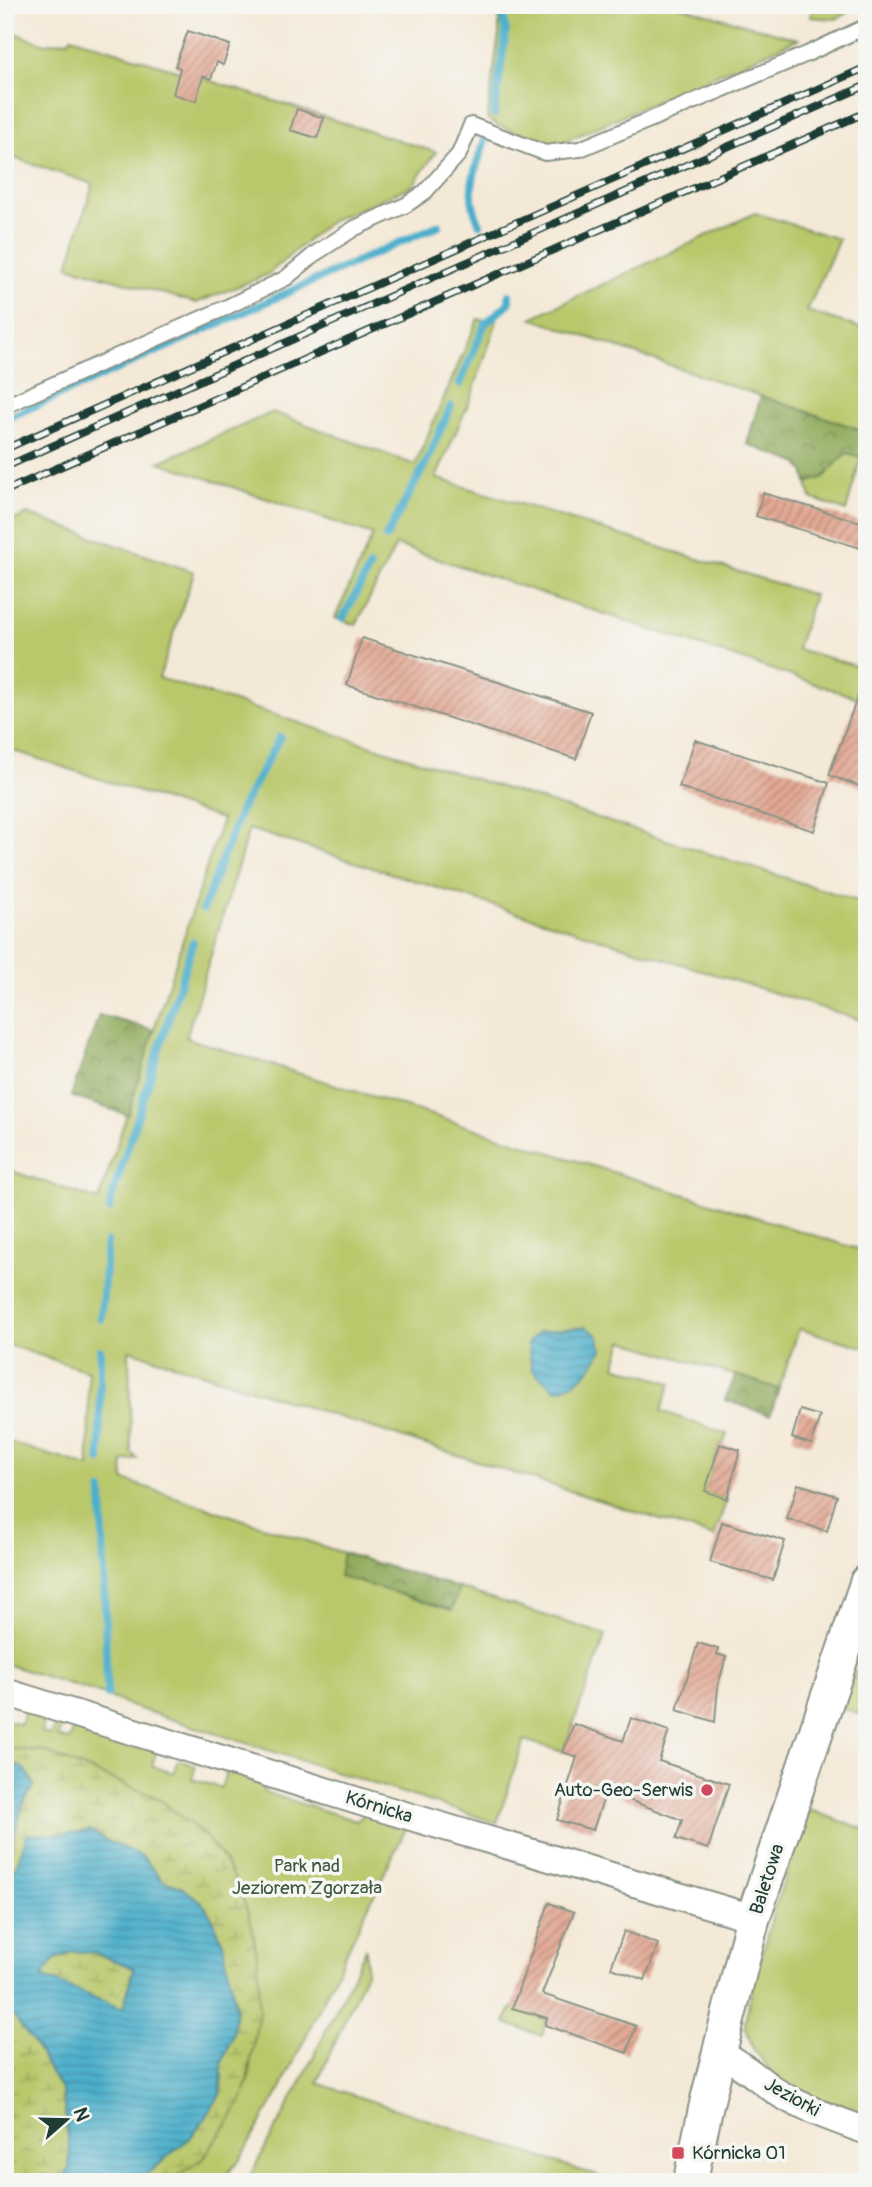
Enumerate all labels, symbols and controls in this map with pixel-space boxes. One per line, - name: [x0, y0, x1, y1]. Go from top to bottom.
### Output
- place label: Auto-Geo-Serwis: [554, 1778, 693, 1802]
- marker: Auto-Geo-Serwis: [699, 1782, 715, 1798]
- street label: Kórnicka: [342, 1785, 416, 1829]
- street label: Baletowa: [744, 1841, 790, 1917]
- park label: Park nad Jeziorem Zgorzała: [232, 1854, 382, 1900]
- street label: Jeziorki: [760, 2072, 824, 2122]
- north arrow: [32, 2086, 102, 2156]
- text: N: [68, 2104, 95, 2125]
- place label: Kórnicka 01: [692, 2141, 786, 2165]
- marker: Kórnicka 01: [670, 2145, 686, 2161]

